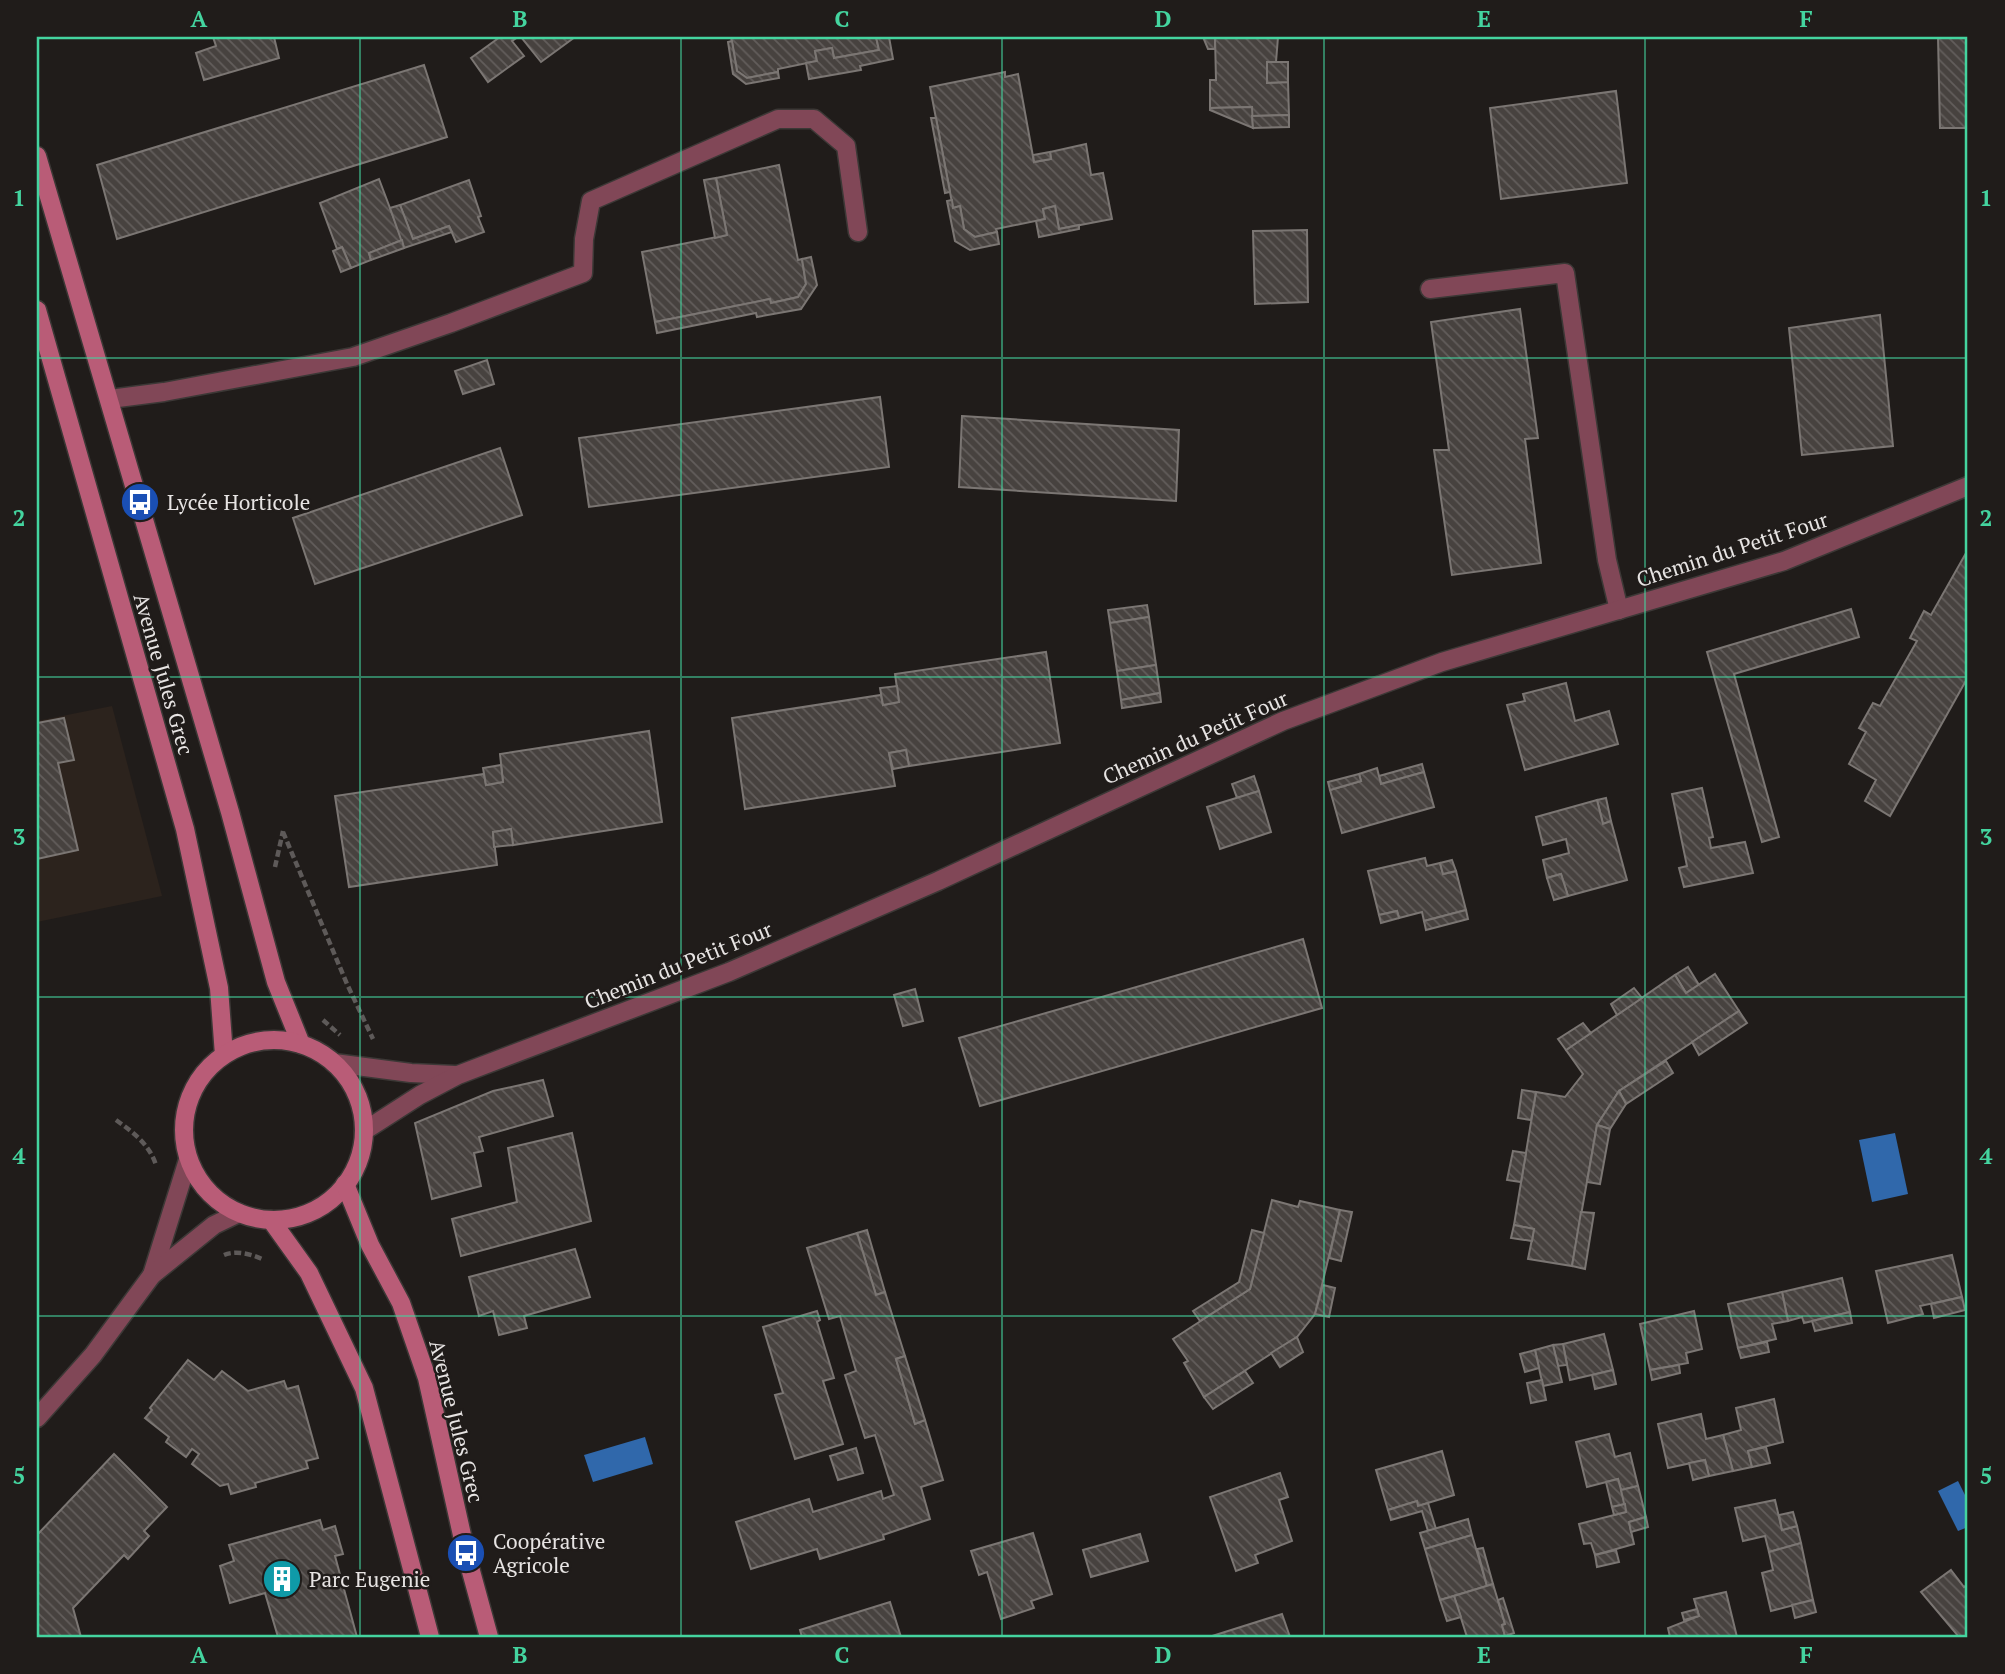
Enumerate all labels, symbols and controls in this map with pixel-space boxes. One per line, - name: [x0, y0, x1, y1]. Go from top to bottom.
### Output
- text: A: [191, 3, 208, 34]
- text: B: [513, 3, 528, 34]
- text: C: [835, 3, 850, 34]
- text: D: [1155, 3, 1172, 34]
- text: E: [1477, 3, 1491, 34]
- text: F: [1799, 3, 1813, 34]
- text: 1: [13, 182, 26, 213]
- text: 1: [1980, 182, 1993, 213]
- bus stop icon: Lycée Horticole: [119, 481, 161, 523]
- place label: Lycée Horticole: [167, 488, 310, 516]
- text: 2: [13, 502, 26, 533]
- text: 2: [1980, 502, 1993, 533]
- street label: Chemin du Petit Four: [1633, 505, 1831, 593]
- street label: Avenue Jules Grec: [128, 590, 200, 758]
- street label: Chemin du Petit Four: [1098, 684, 1292, 790]
- text: 3: [13, 821, 26, 852]
- text: 3: [1980, 821, 1993, 852]
- street label: Chemin du Petit Four: [580, 915, 776, 1015]
- text: 4: [13, 1140, 26, 1171]
- text: 4: [1980, 1140, 1993, 1171]
- street label: Avenue Jules Grec: [423, 1337, 491, 1505]
- text: 5: [13, 1460, 26, 1491]
- text: 5: [1980, 1460, 1993, 1491]
- place label: Coopérative Agricole: [493, 1527, 605, 1579]
- bus stop icon: Coopérative Agricole: [445, 1532, 487, 1574]
- building icon: Parc Eugenie: [261, 1558, 303, 1600]
- place label: Parc Eugenie: [309, 1565, 430, 1593]
- text: A: [191, 1639, 208, 1670]
- text: B: [513, 1639, 528, 1670]
- text: C: [835, 1639, 850, 1670]
- text: D: [1155, 1639, 1172, 1670]
- text: E: [1477, 1639, 1491, 1670]
- text: F: [1799, 1639, 1813, 1670]

